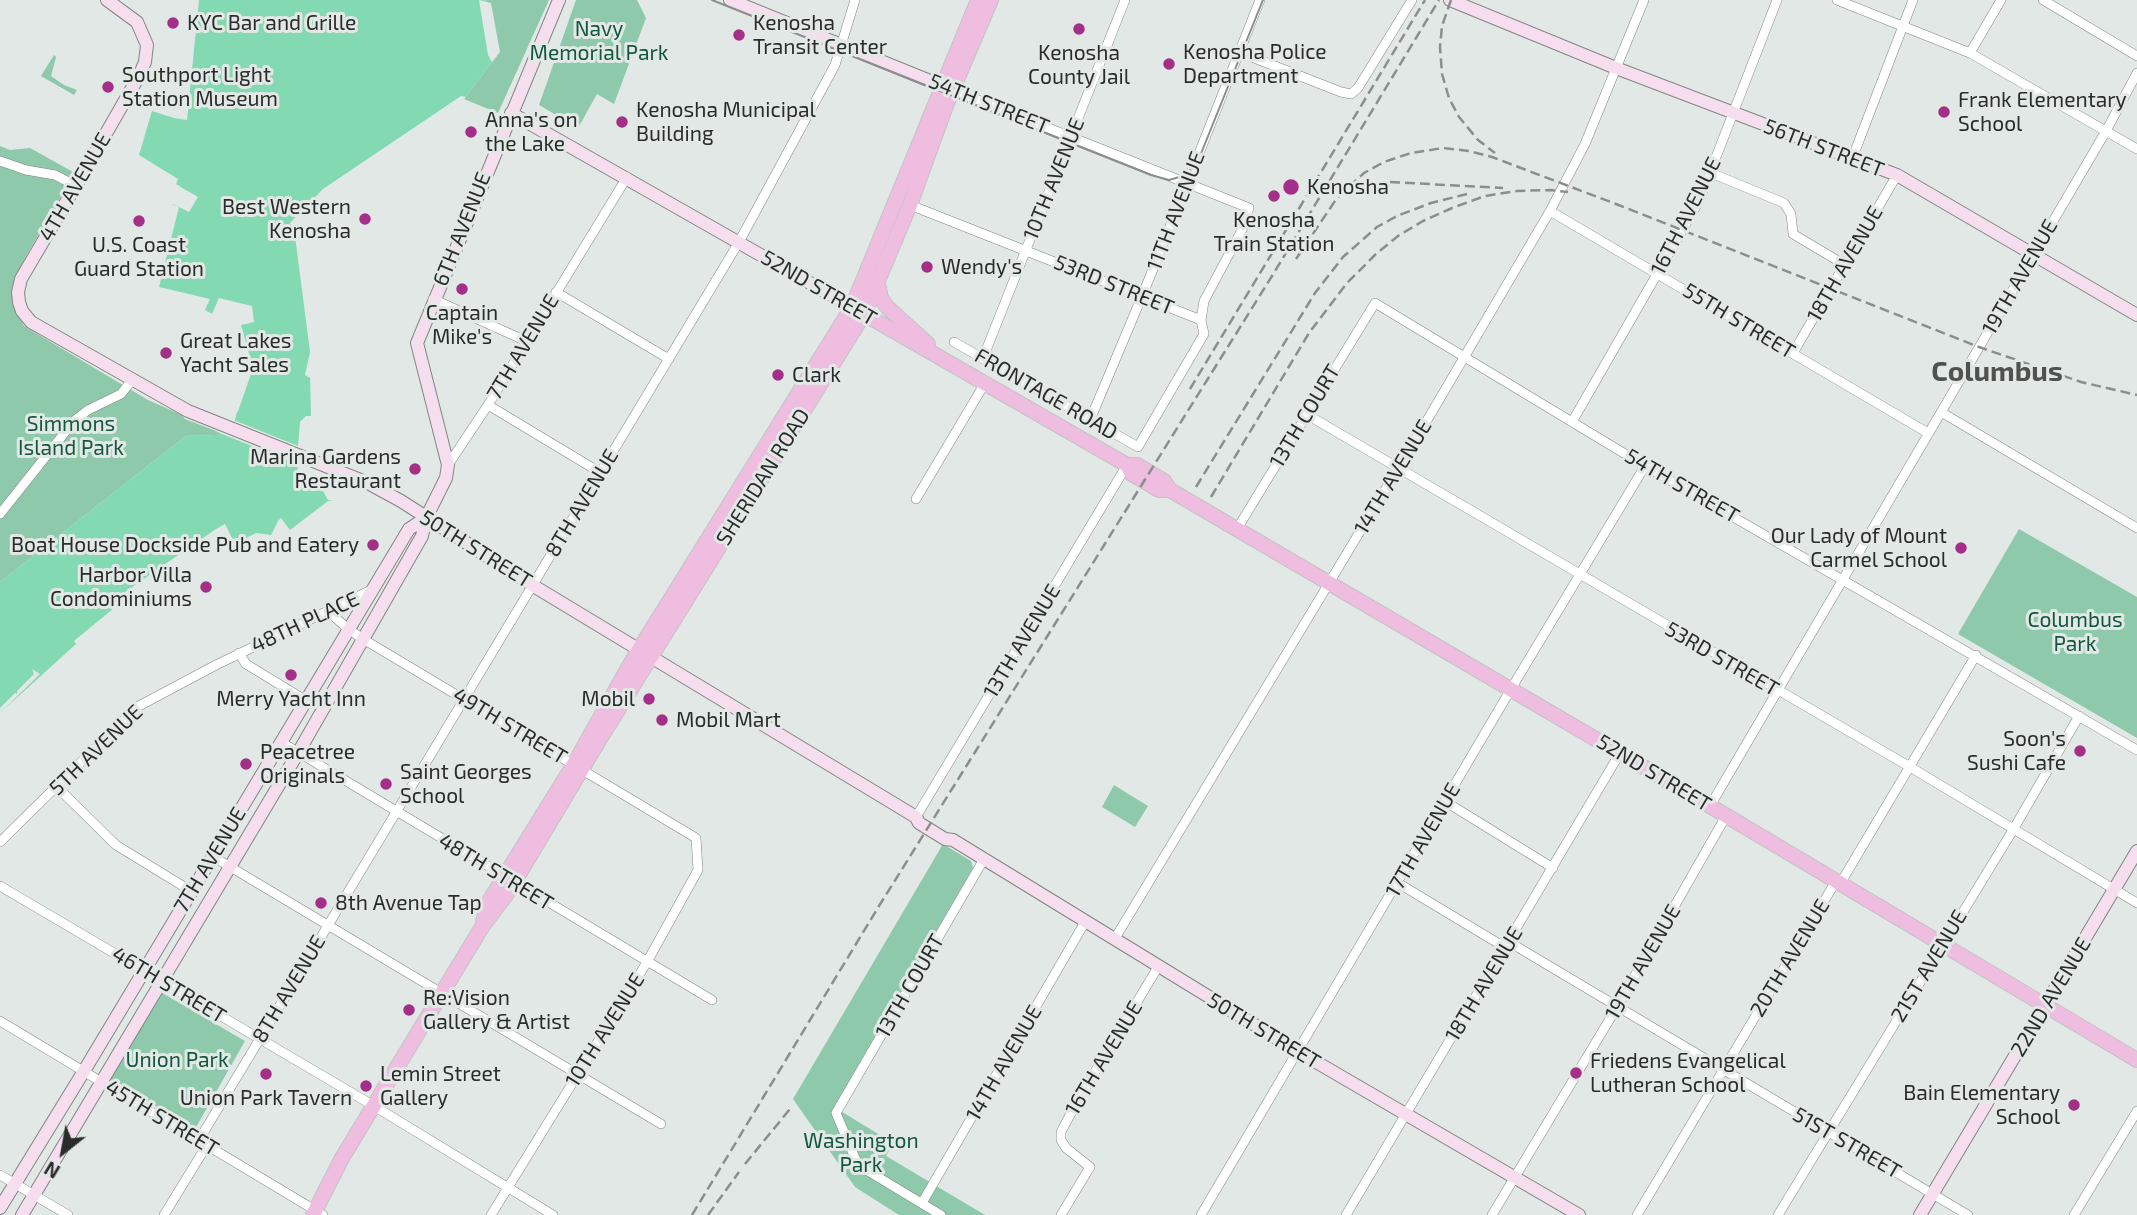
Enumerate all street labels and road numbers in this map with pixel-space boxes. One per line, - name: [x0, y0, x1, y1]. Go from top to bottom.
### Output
- street label: 54TH STREET: [925, 68, 1053, 140]
- street label: 10TH AVENUE: [1018, 114, 1090, 244]
- street label: 56TH STREET: [1760, 114, 1888, 182]
- street label: 4TH AVENUE: [34, 128, 116, 246]
- street label: 11TH AVENUE: [1142, 148, 1210, 274]
- street label: 16TH AVENUE: [1646, 153, 1726, 279]
- street label: 6TH AVENUE: [428, 168, 496, 290]
- street label: 18TH AVENUE: [1802, 202, 1888, 326]
- street label: 19TH AVENUE: [1977, 215, 2063, 339]
- street label: 52ND STREET: [757, 245, 881, 331]
- street label: 53RD STREET: [1050, 249, 1178, 321]
- street label: 55TH STREET: [1678, 278, 1800, 364]
- street label: 7TH AVENUE: [482, 289, 564, 405]
- street label: FRONTAGE ROAD: [970, 343, 1122, 445]
- street label: 13TH COURT: [1264, 360, 1346, 472]
- street label: SHERIDAN ROAD: [711, 404, 815, 550]
- street label: 14TH AVENUE: [1349, 415, 1437, 539]
- street label: 54TH STREET: [1620, 443, 1744, 529]
- street label: 8TH AVENUE: [540, 445, 624, 561]
- street label: 50TH STREET: [415, 505, 537, 593]
- street label: 13TH AVENUE: [978, 579, 1066, 703]
- street label: 48TH PLACE: [247, 586, 363, 658]
- street label: 53RD STREET: [1661, 616, 1783, 702]
- street label: 49TH STREET: [448, 682, 572, 770]
- street label: 5TH AVENUE: [44, 699, 148, 801]
- street label: 52ND STREET: [1592, 729, 1716, 817]
- street label: 17TH AVENUE: [1380, 779, 1466, 901]
- street label: 7TH AVENUE: [169, 802, 251, 918]
- street label: 48TH STREET: [434, 828, 558, 916]
- street label: 20TH AVENUE: [1745, 895, 1835, 1021]
- street label: 19TH AVENUE: [1600, 900, 1686, 1024]
- street label: 21ST AVENUE: [1886, 905, 1972, 1027]
- street label: 18TH AVENUE: [1440, 922, 1528, 1046]
- street label: 13TH COURT: [870, 930, 950, 1042]
- street label: 8TH AVENUE: [247, 931, 331, 1047]
- street label: 22ND AVENUE: [2006, 933, 2096, 1061]
- street label: 46TH STREET: [107, 941, 231, 1029]
- street label: 10TH AVENUE: [560, 968, 650, 1092]
- street label: 50TH STREET: [1203, 987, 1325, 1075]
- street label: 16TH AVENUE: [1060, 996, 1148, 1120]
- street label: 14TH AVENUE: [961, 1001, 1047, 1125]
- street label: 45TH STREET: [101, 1074, 223, 1162]
- street label: 51ST STREET: [1788, 1102, 1906, 1184]

